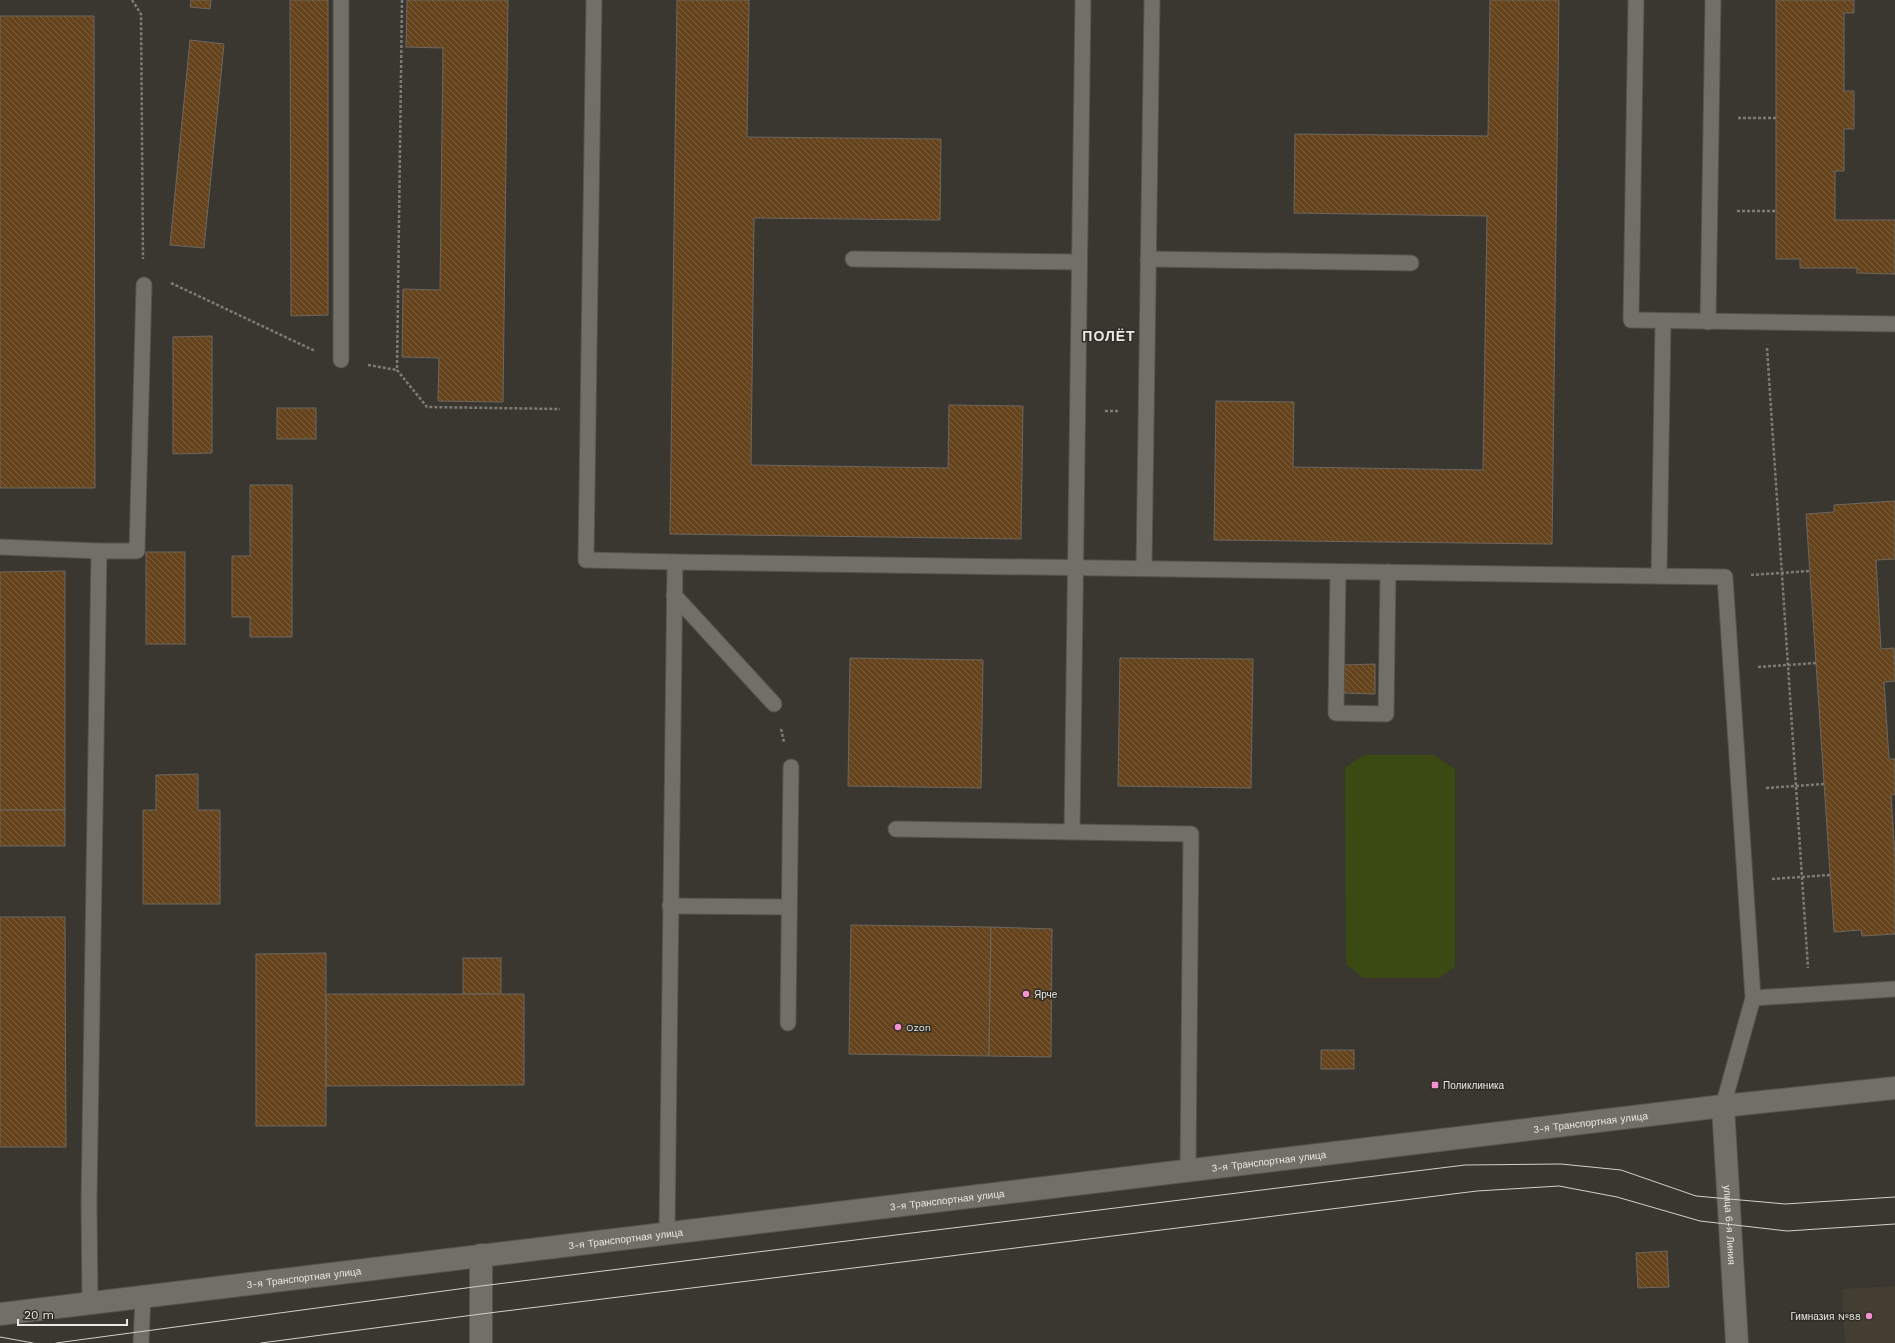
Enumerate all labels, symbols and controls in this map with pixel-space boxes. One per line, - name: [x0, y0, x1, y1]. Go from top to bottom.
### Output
- district label: ПОЛЁТ: [1082, 328, 1136, 344]
- marker: Ярче: [1021, 989, 1031, 999]
- place label: Ярче: [1034, 989, 1058, 1000]
- marker: Ozon: [893, 1022, 903, 1032]
- place label: Ozon: [906, 1022, 931, 1033]
- marker: Поликлиника: [1430, 1080, 1440, 1090]
- place label: Поликлиника: [1443, 1080, 1505, 1091]
- street label: 3-я Транспортная улица: [1533, 1110, 1649, 1135]
- street label: 3-я Транспортная улица: [1211, 1149, 1327, 1174]
- street label: улица 6-я Линия: [1722, 1185, 1737, 1265]
- street label: 3-я Транспортная улица: [889, 1188, 1006, 1213]
- street label: 3-я Транспортная улица: [568, 1227, 684, 1251]
- street label: 3-я Транспортная улица: [246, 1265, 362, 1290]
- scale bar: [18, 1301, 127, 1327]
- text: 20 m: [24, 1308, 54, 1322]
- place label: Гимназия №88: [1790, 1311, 1861, 1322]
- marker: Гимназия №88: [1864, 1311, 1874, 1321]

